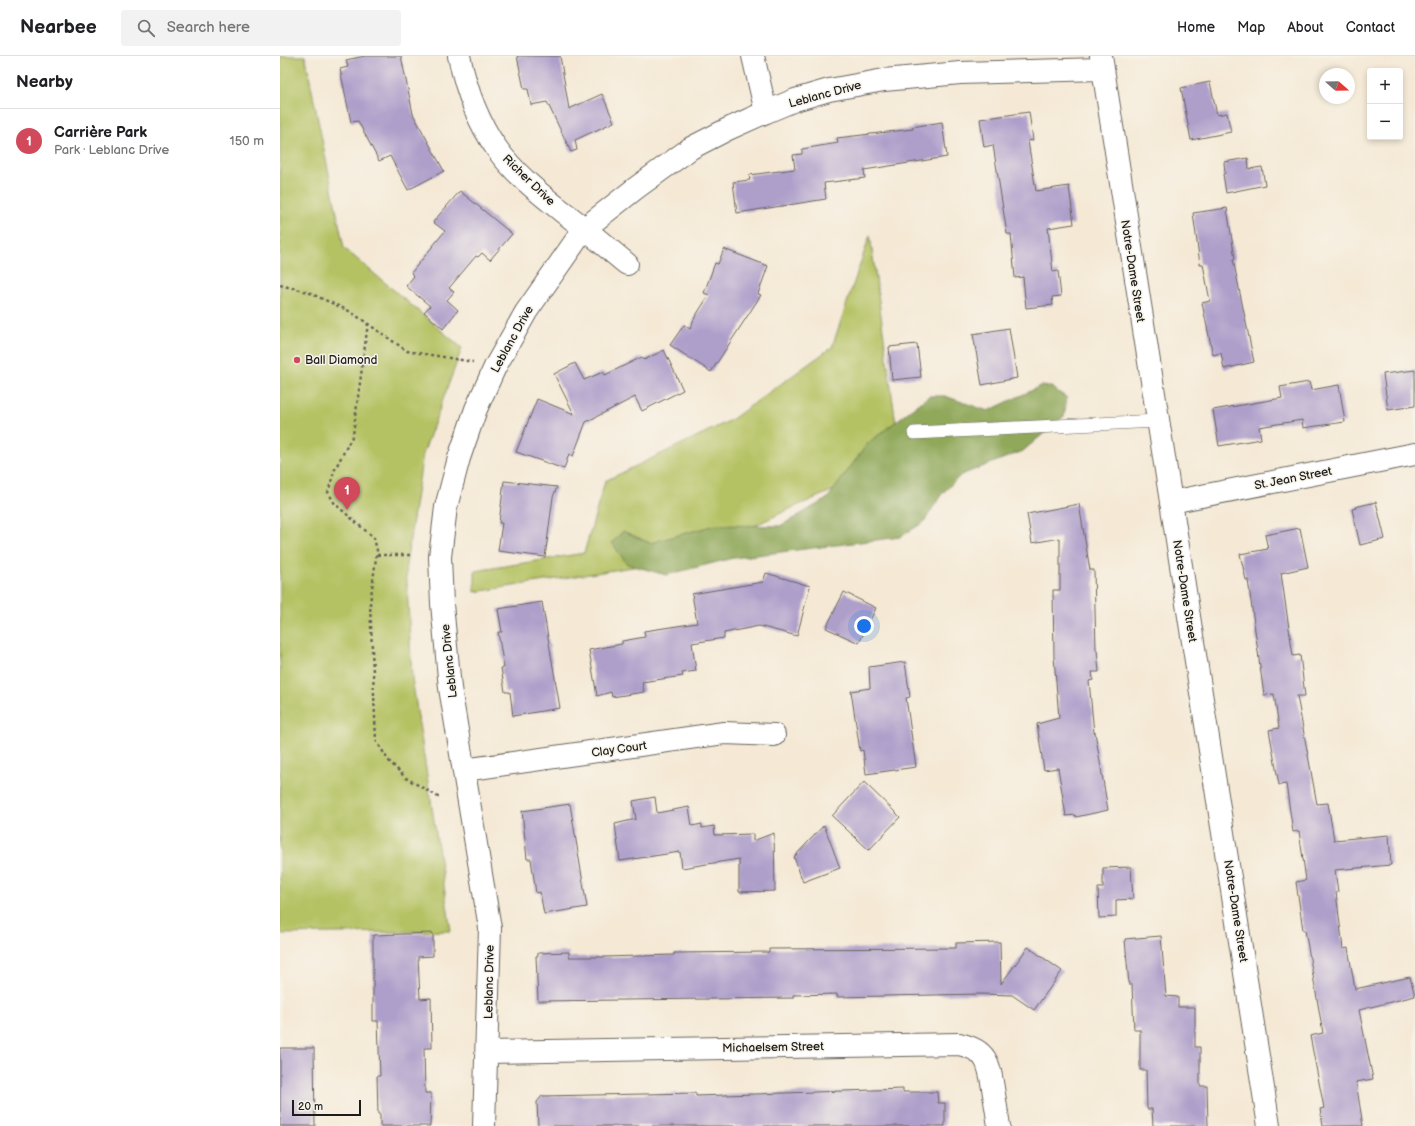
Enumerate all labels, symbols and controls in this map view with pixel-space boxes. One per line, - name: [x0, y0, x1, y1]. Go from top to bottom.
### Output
- search box: [121, 10, 401, 46]
- text: Nearbee: [20, 16, 97, 39]
- icon: search: [135, 17, 157, 39]
- text: Search here: [167, 18, 250, 37]
- text: Home: [1177, 19, 1215, 36]
- text: Map: [1237, 19, 1265, 36]
- text: About: [1287, 19, 1324, 36]
- text: Contact: [1346, 19, 1395, 36]
- north arrow: [1319, 68, 1355, 104]
- map controls: [1367, 68, 1403, 140]
- button: +: [1367, 68, 1403, 104]
- text: Nearby: [16, 72, 73, 92]
- street label: Leblanc Drive: [787, 78, 863, 111]
- button: −: [1367, 104, 1403, 140]
- text: Carrière Park: [54, 123, 147, 142]
- text: 1: [26, 133, 32, 149]
- text: 150 m: [230, 133, 264, 149]
- text: Park · Leblanc Drive: [54, 142, 169, 158]
- street label: Richer Drive: [499, 152, 558, 209]
- street label: Notre-Dame Street: [1117, 219, 1148, 324]
- street label: Leblanc Drive: [488, 303, 537, 375]
- place label: Ball Diamond: [305, 353, 377, 368]
- marker: Ball Diamond: [292, 355, 302, 365]
- street label: St. Jean Street: [1253, 464, 1333, 493]
- pin: 1: [334, 477, 360, 510]
- street label: Notre-Dame Street: [1169, 539, 1200, 644]
- your location: [854, 616, 874, 636]
- street label: Leblanc Drive: [438, 623, 461, 699]
- street label: Clay Court: [590, 738, 648, 761]
- street label: Notre-Dame Street: [1220, 859, 1251, 964]
- street label: Leblanc Drive: [481, 945, 498, 1019]
- street label: Michaelsem Street: [722, 1039, 824, 1056]
- scale bar: [292, 1098, 361, 1117]
- text: 20 m: [298, 1100, 323, 1113]

